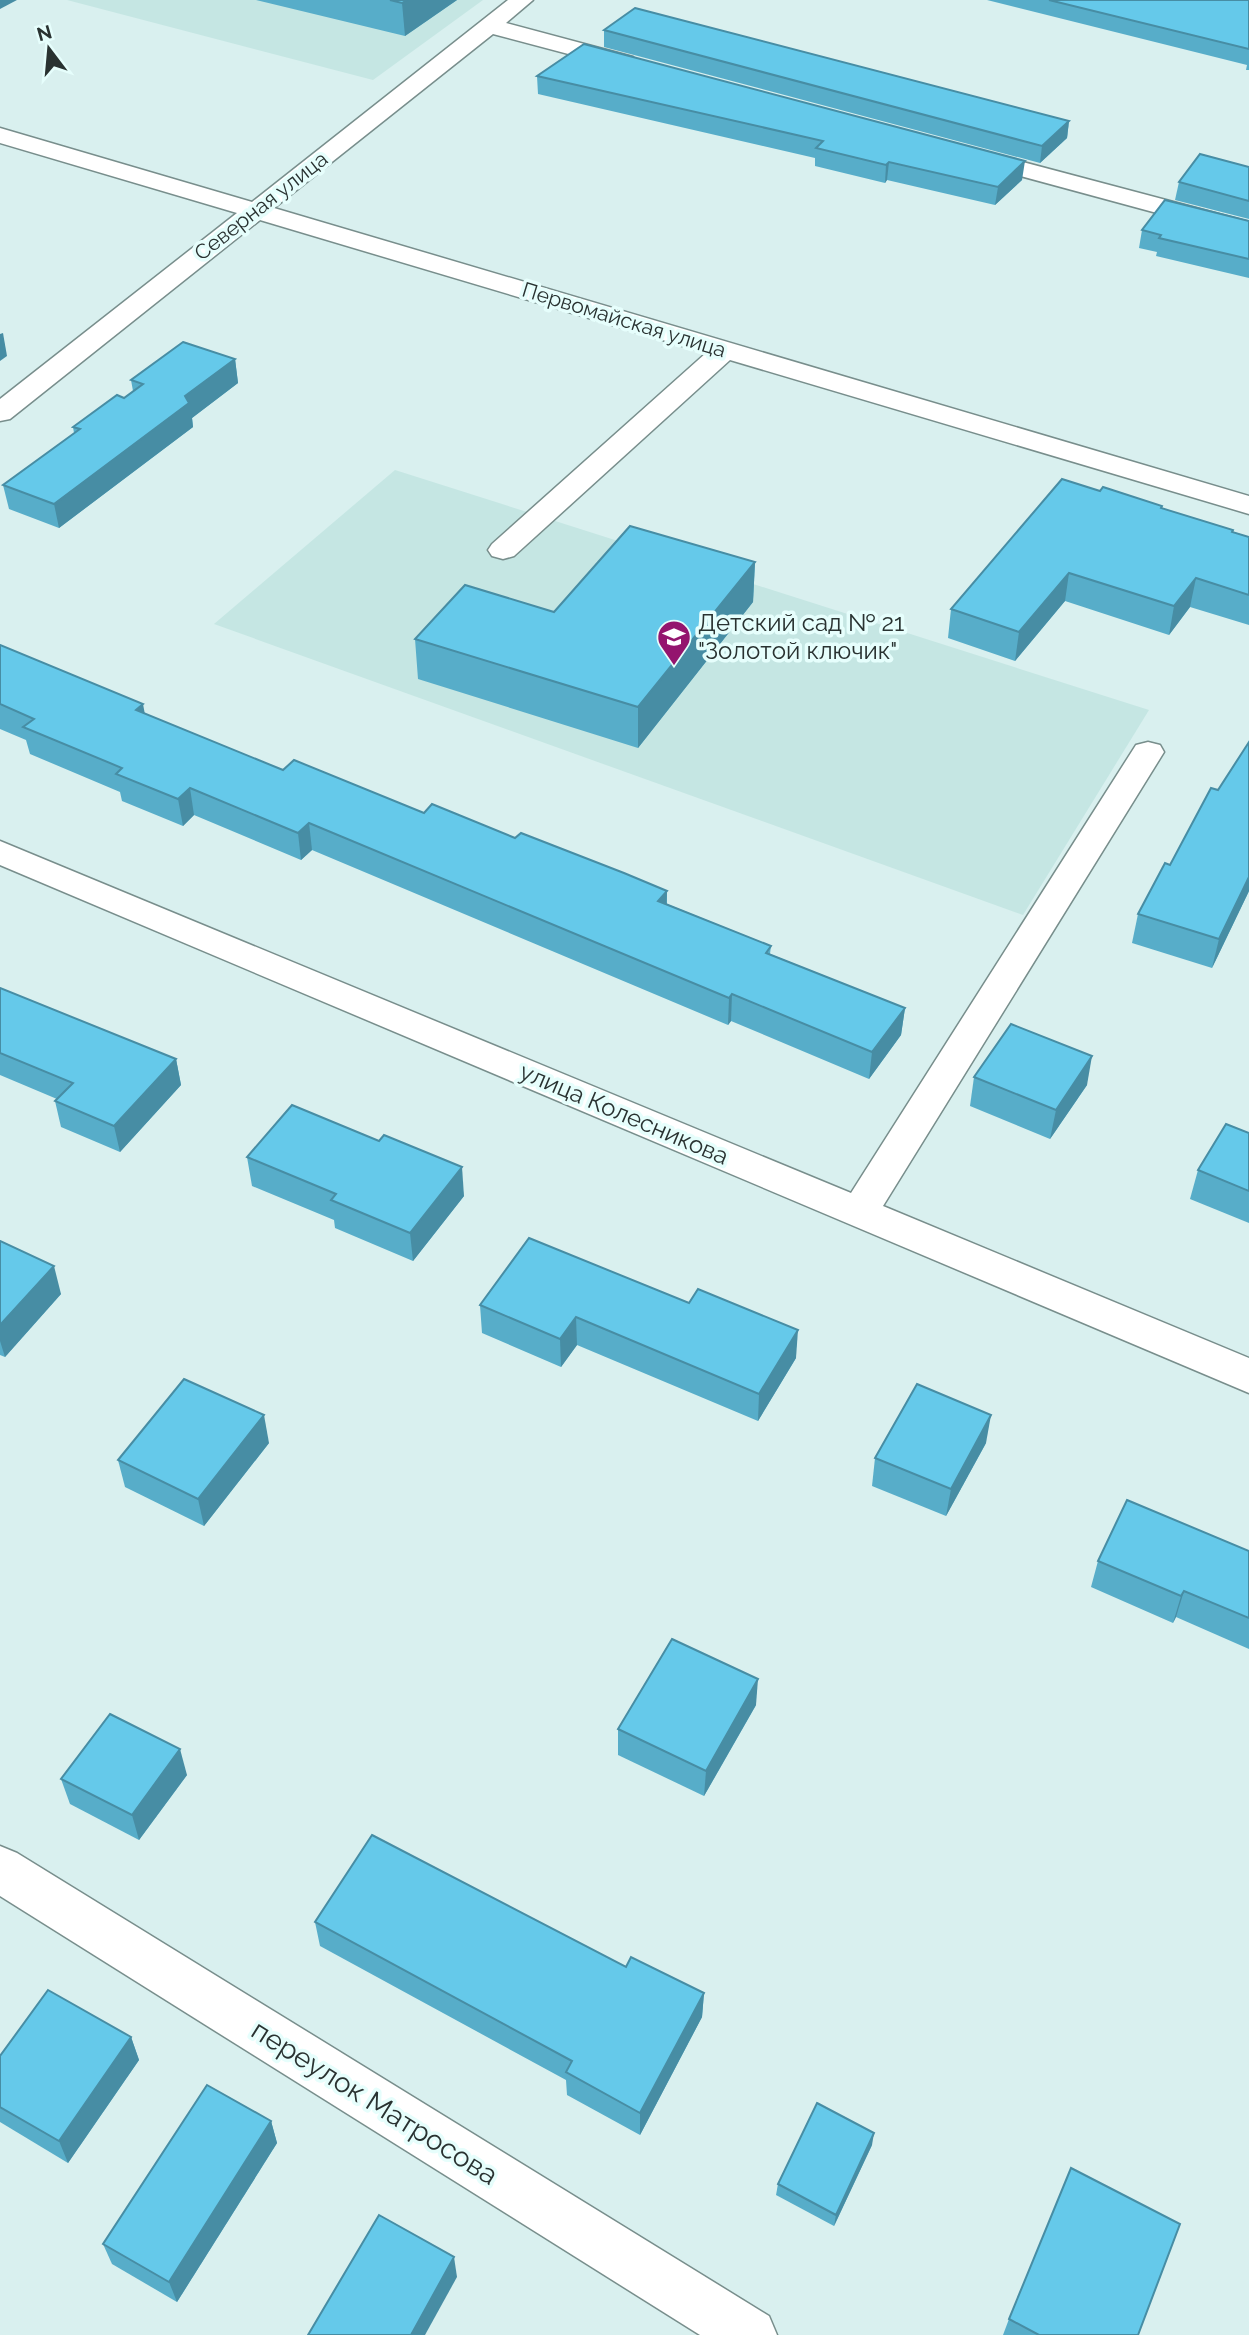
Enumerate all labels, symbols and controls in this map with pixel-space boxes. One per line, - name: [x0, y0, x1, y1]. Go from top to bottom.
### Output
- north arrow: [14, 14, 84, 84]
- text: N: [34, 20, 54, 45]
- street label: Северная улица: [189, 146, 332, 265]
- street label: Первомайская улица: [519, 277, 729, 362]
- place label: Детский сад № 21 "Золотой ключик": [698, 608, 904, 665]
- school or university icon: Детский сад № 21 "Золотой ключик": [655, 618, 693, 667]
- street label: улица Колесникова: [515, 1056, 733, 1171]
- street label: переулок Матросова: [246, 2013, 504, 2192]

